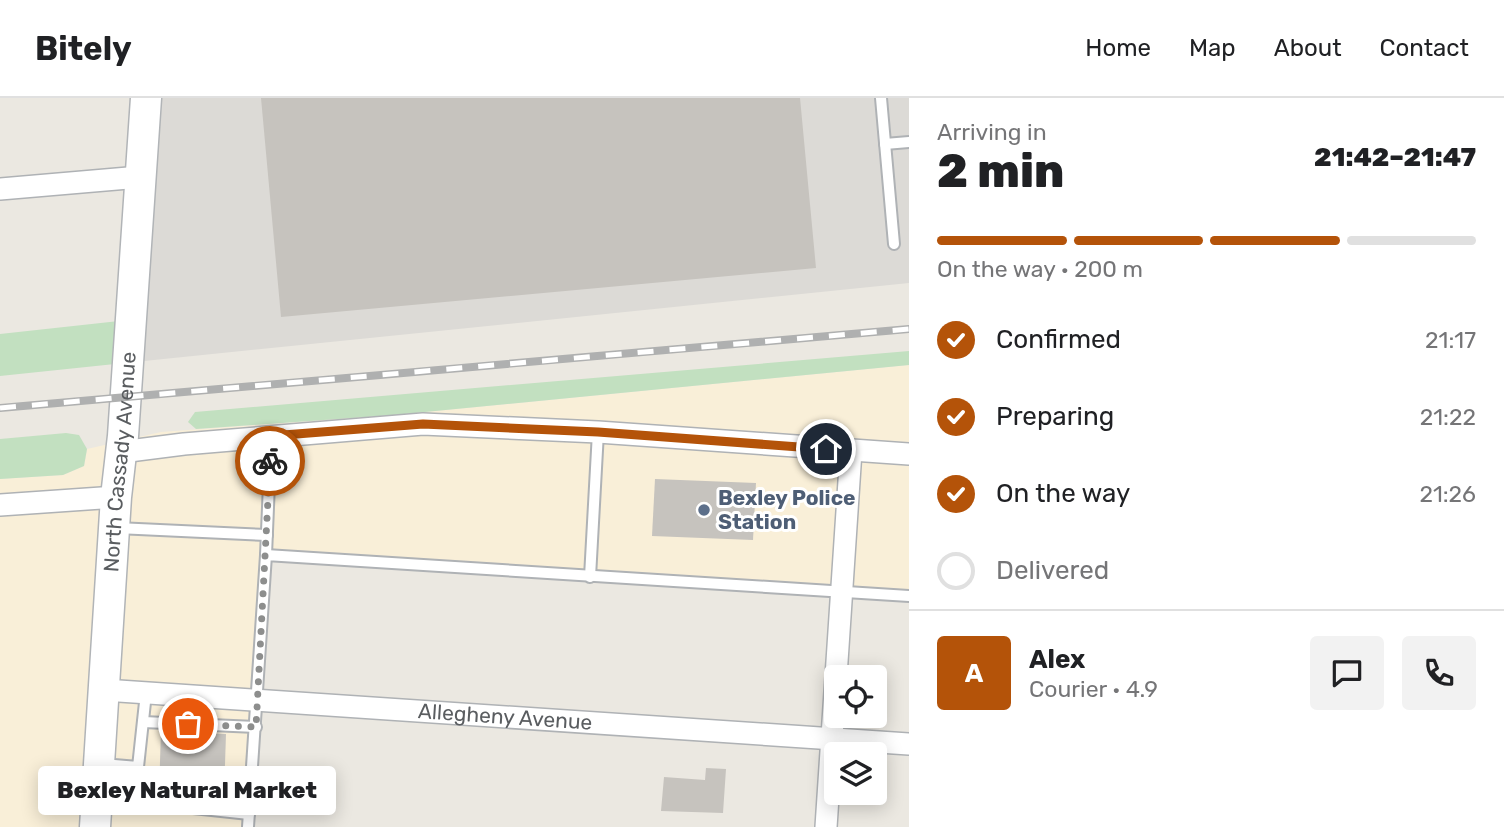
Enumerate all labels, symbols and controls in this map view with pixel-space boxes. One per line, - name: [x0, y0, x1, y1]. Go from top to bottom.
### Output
- text: Bitely: [35, 29, 132, 68]
- text: Home: [1085, 34, 1151, 62]
- text: Map: [1189, 34, 1236, 62]
- text: About: [1274, 34, 1342, 62]
- text: Contact: [1380, 34, 1469, 62]
- text: Arriving in: [937, 118, 1047, 146]
- text: 21:42–21:47: [1314, 142, 1476, 173]
- text: 2 min: [937, 144, 1064, 199]
- text: On the way · 200 m: [937, 255, 1143, 283]
- icon: check: [937, 321, 975, 359]
- text: Confirmed: [996, 324, 1121, 355]
- text: 21:17: [1425, 326, 1476, 354]
- street label: North Cassady Avenue: [98, 351, 141, 573]
- icon: check: [937, 398, 975, 436]
- text: Preparing: [996, 401, 1114, 432]
- text: 21:22: [1420, 403, 1476, 431]
- pin: [796, 419, 856, 479]
- courier: [235, 426, 305, 496]
- icon: home: [807, 430, 845, 468]
- icon: bike: [251, 442, 289, 480]
- icon: check: [937, 475, 975, 513]
- text: On the way: [996, 478, 1130, 509]
- text: 21:26: [1419, 480, 1476, 508]
- place label: Bexley Police Station: [718, 485, 856, 534]
- marker: Bexley Police Station: [696, 502, 712, 518]
- text: Delivered: [996, 555, 1109, 586]
- button: chat: [1310, 636, 1384, 710]
- button: phone: [1402, 636, 1476, 710]
- text: Alex: [1029, 644, 1085, 675]
- text: A: [965, 658, 983, 689]
- map controls: [824, 665, 887, 805]
- button: locate: [824, 665, 887, 728]
- text: Courier · 4.9: [1029, 675, 1158, 703]
- pin: [158, 694, 218, 754]
- street label: Allegheny Avenue: [417, 698, 593, 735]
- icon: bag: [169, 705, 207, 743]
- button: layers: [824, 742, 887, 805]
- callout: Bexley Natural Market: [39, 766, 337, 815]
- text: Bexley Natural Market: [57, 776, 317, 804]

